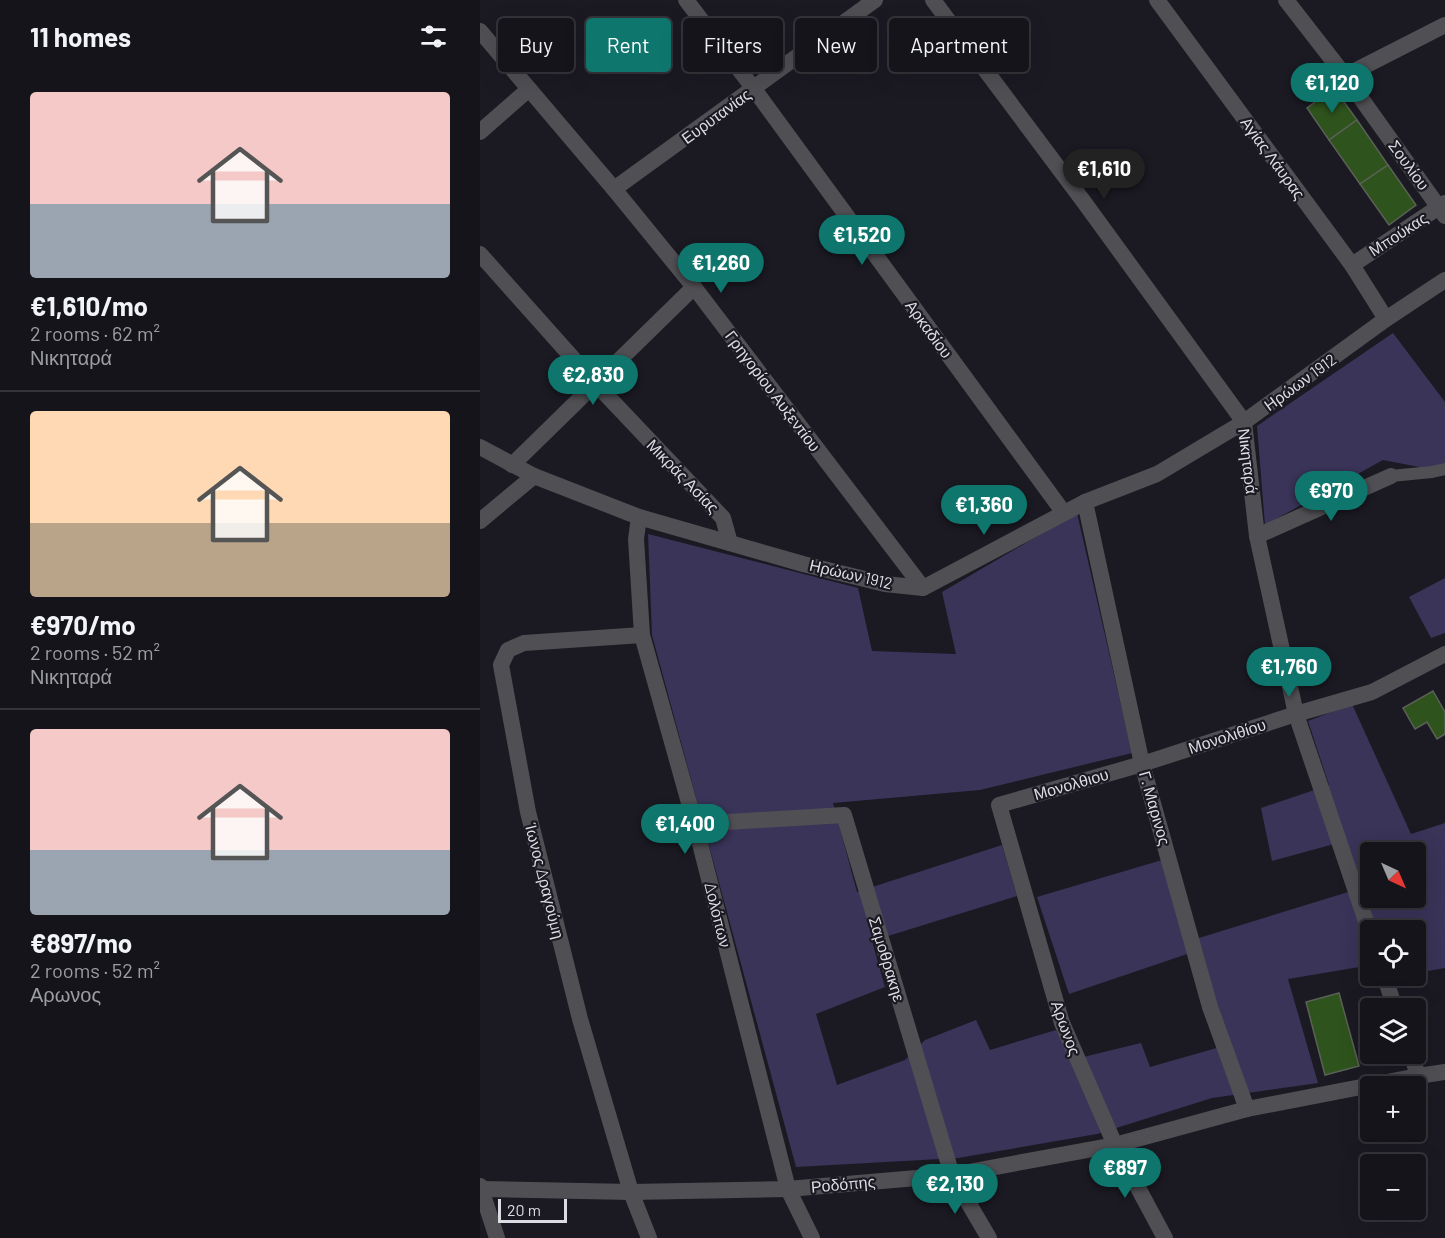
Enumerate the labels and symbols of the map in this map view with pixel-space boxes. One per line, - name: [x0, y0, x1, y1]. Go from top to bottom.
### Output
- pin: €1,120: [1283, 63, 1381, 114]
- street label: Ευρυτανίας: [677, 84, 754, 147]
- street label: Αγίας Λάυρας: [1237, 113, 1310, 203]
- street label: Σουλίου: [1385, 136, 1434, 193]
- pin: €1,610: [1055, 149, 1153, 200]
- street label: Μπούκας: [1365, 207, 1431, 260]
- pin: €1,520: [813, 215, 911, 266]
- pin: €1,260: [672, 243, 770, 294]
- street label: Αρκαδίου: [902, 296, 957, 361]
- street label: Γρηγορίου Αυξεντίου: [721, 326, 825, 456]
- street label: Ηρώων 1912: [1260, 349, 1340, 414]
- pin: €2,830: [544, 355, 642, 406]
- street label: Νικηταρά: [1235, 427, 1262, 495]
- street label: Μικράς Ασίας: [643, 435, 723, 517]
- pin: €970: [1295, 471, 1367, 522]
- pin: €1,360: [935, 485, 1033, 536]
- street label: Ηρώων 1912: [808, 555, 894, 592]
- pin: €1,760: [1240, 647, 1338, 698]
- street label: Μονολιθίου: [1186, 714, 1268, 757]
- street label: Μονολθιου: [1031, 764, 1110, 803]
- street label: Γ. Μαρινος: [1136, 769, 1175, 847]
- pin: €1,400: [636, 804, 734, 855]
- street label: Ίωνος Δραγούμη: [522, 820, 569, 941]
- north arrow: [1360, 842, 1426, 908]
- street label: Δολόπων: [701, 880, 736, 949]
- street label: Σαμοθρακηε: [866, 914, 909, 1004]
- street label: Αρωνος: [1048, 998, 1085, 1058]
- pin: €897: [1089, 1148, 1161, 1199]
- pin: €2,130: [906, 1164, 1004, 1215]
- street label: Ροδόπης: [810, 1171, 876, 1196]
- scale bar: [498, 1196, 567, 1224]

